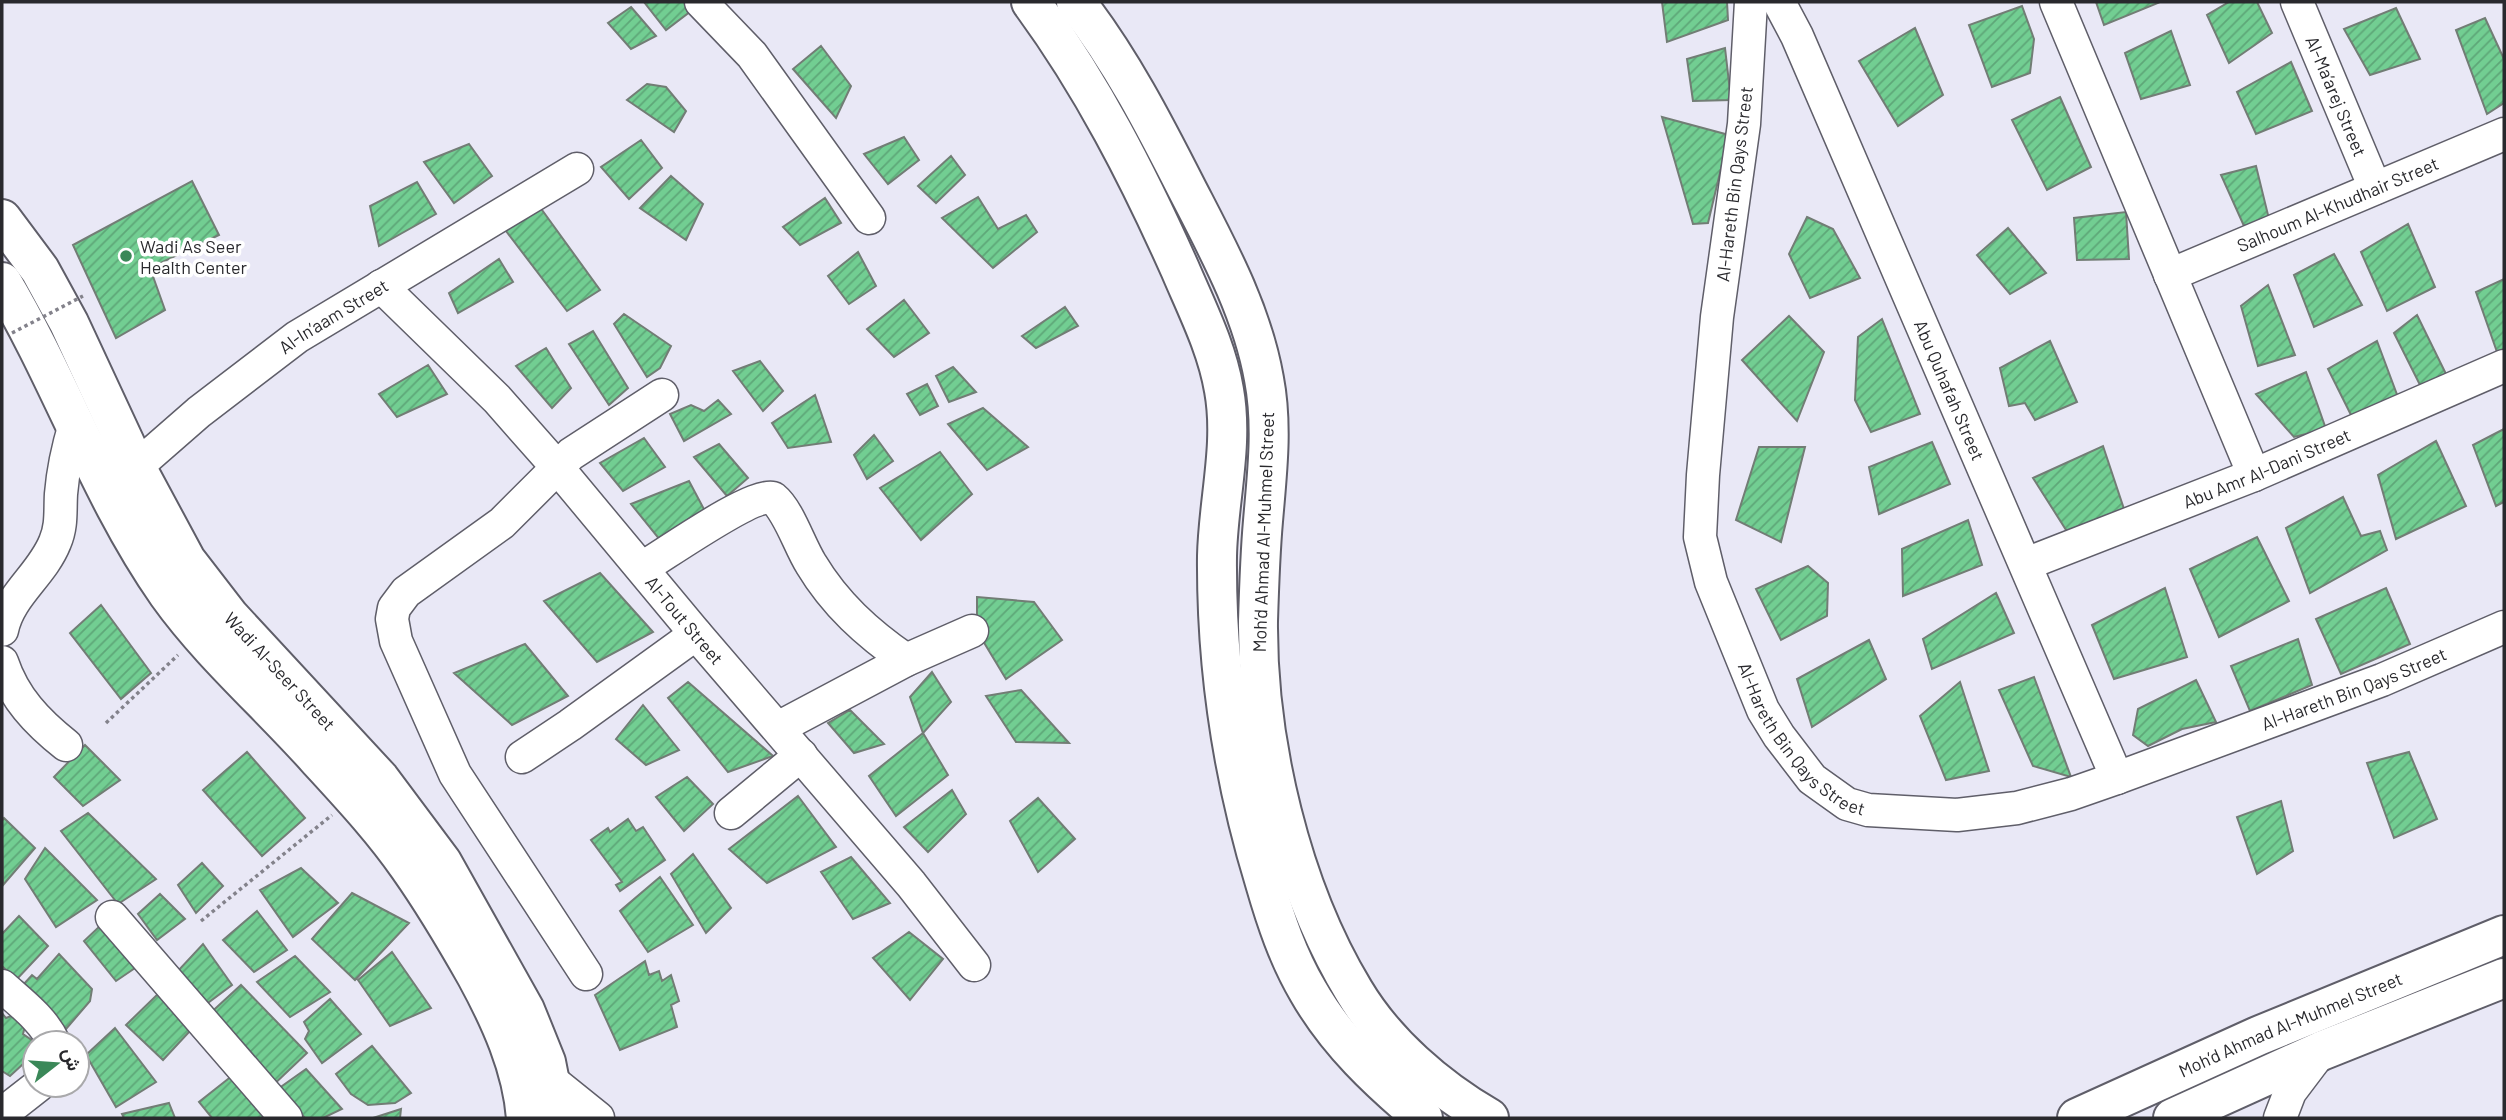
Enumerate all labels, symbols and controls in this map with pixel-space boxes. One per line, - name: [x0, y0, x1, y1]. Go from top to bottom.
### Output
- street label: Al-Ma’arej Street: [2301, 33, 2371, 160]
- street label: Al-Hareth Bin Qays Street: [1711, 85, 1757, 283]
- street label: Salhoum Al-Khudhair Street: [2234, 152, 2442, 256]
- place label: Wadi As Seer Health Center: [140, 235, 248, 278]
- marker: Wadi As Seer Health Center: [118, 248, 134, 264]
- street label: Al-In’aam Street: [274, 274, 392, 358]
- street label: Abu Quhafah Street: [1910, 316, 1990, 464]
- street label: Moh’d Ahmad Al-Muhmel Street: [1248, 411, 1278, 653]
- street label: Abu Amr Al-Dani Street: [2180, 423, 2354, 513]
- street label: Al-Tout Street: [641, 571, 728, 669]
- street label: Wadi Al-Seer Street: [220, 607, 340, 735]
- street label: Al-Hareth Bin Qays Street: [2258, 642, 2450, 735]
- street label: Al-Hareth Bin Qays Street: [1734, 659, 1868, 820]
- street label: Moh’d Ahmad Al-Muhmel Street: [2175, 967, 2405, 1082]
- north arrow: [21, 1029, 91, 1099]
- text: ش: [57, 1045, 87, 1074]

